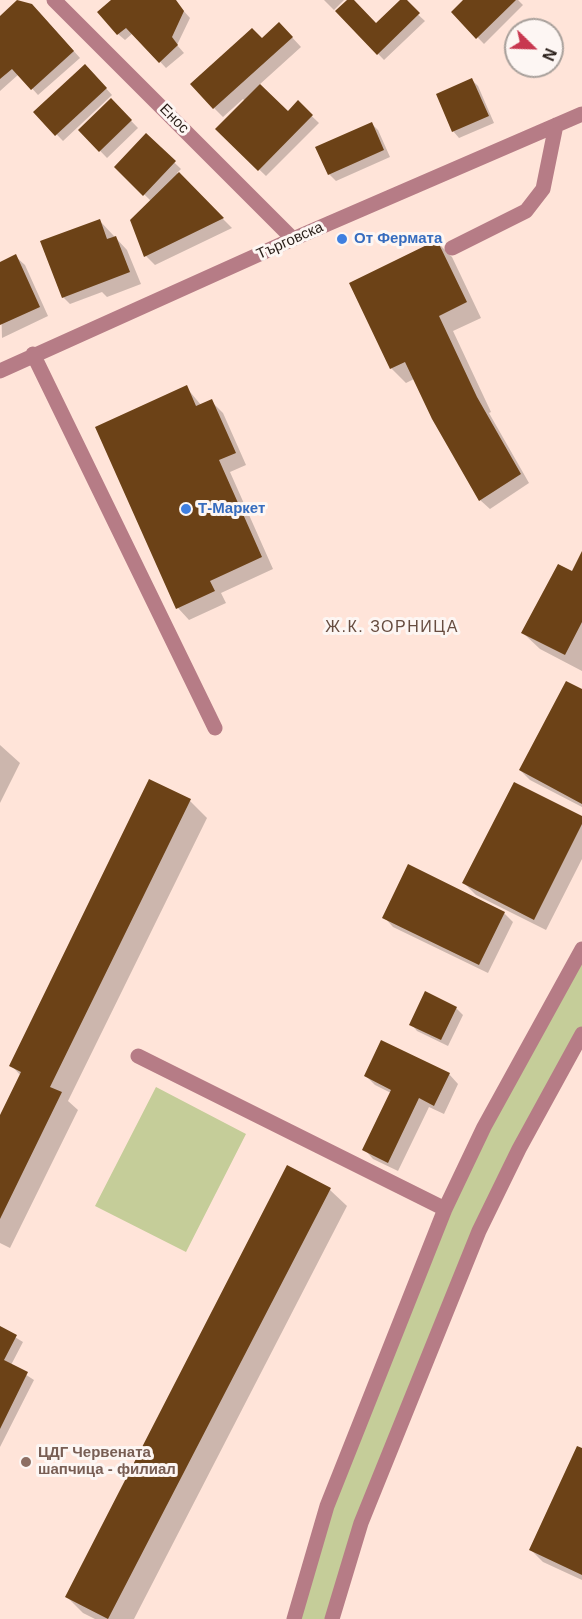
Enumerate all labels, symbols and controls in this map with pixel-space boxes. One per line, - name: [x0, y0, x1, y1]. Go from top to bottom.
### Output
- north arrow: [504, 18, 564, 78]
- text: N: [539, 46, 559, 63]
- street label: Енос: [156, 101, 192, 137]
- street label: Търговска: [254, 218, 326, 264]
- place label: От Фермата: [354, 230, 442, 248]
- marker: От Фермата: [335, 232, 349, 246]
- place label: Т-Маркет: [198, 500, 265, 518]
- marker: Т-Маркет: [179, 502, 193, 516]
- district label: Ж.К. ЗОРНИЦА: [325, 618, 459, 638]
- place label: ЦДГ Червената шапчица - филиал: [38, 1444, 176, 1479]
- marker: ЦДГ Червената шапчица - филиал: [19, 1455, 33, 1469]

